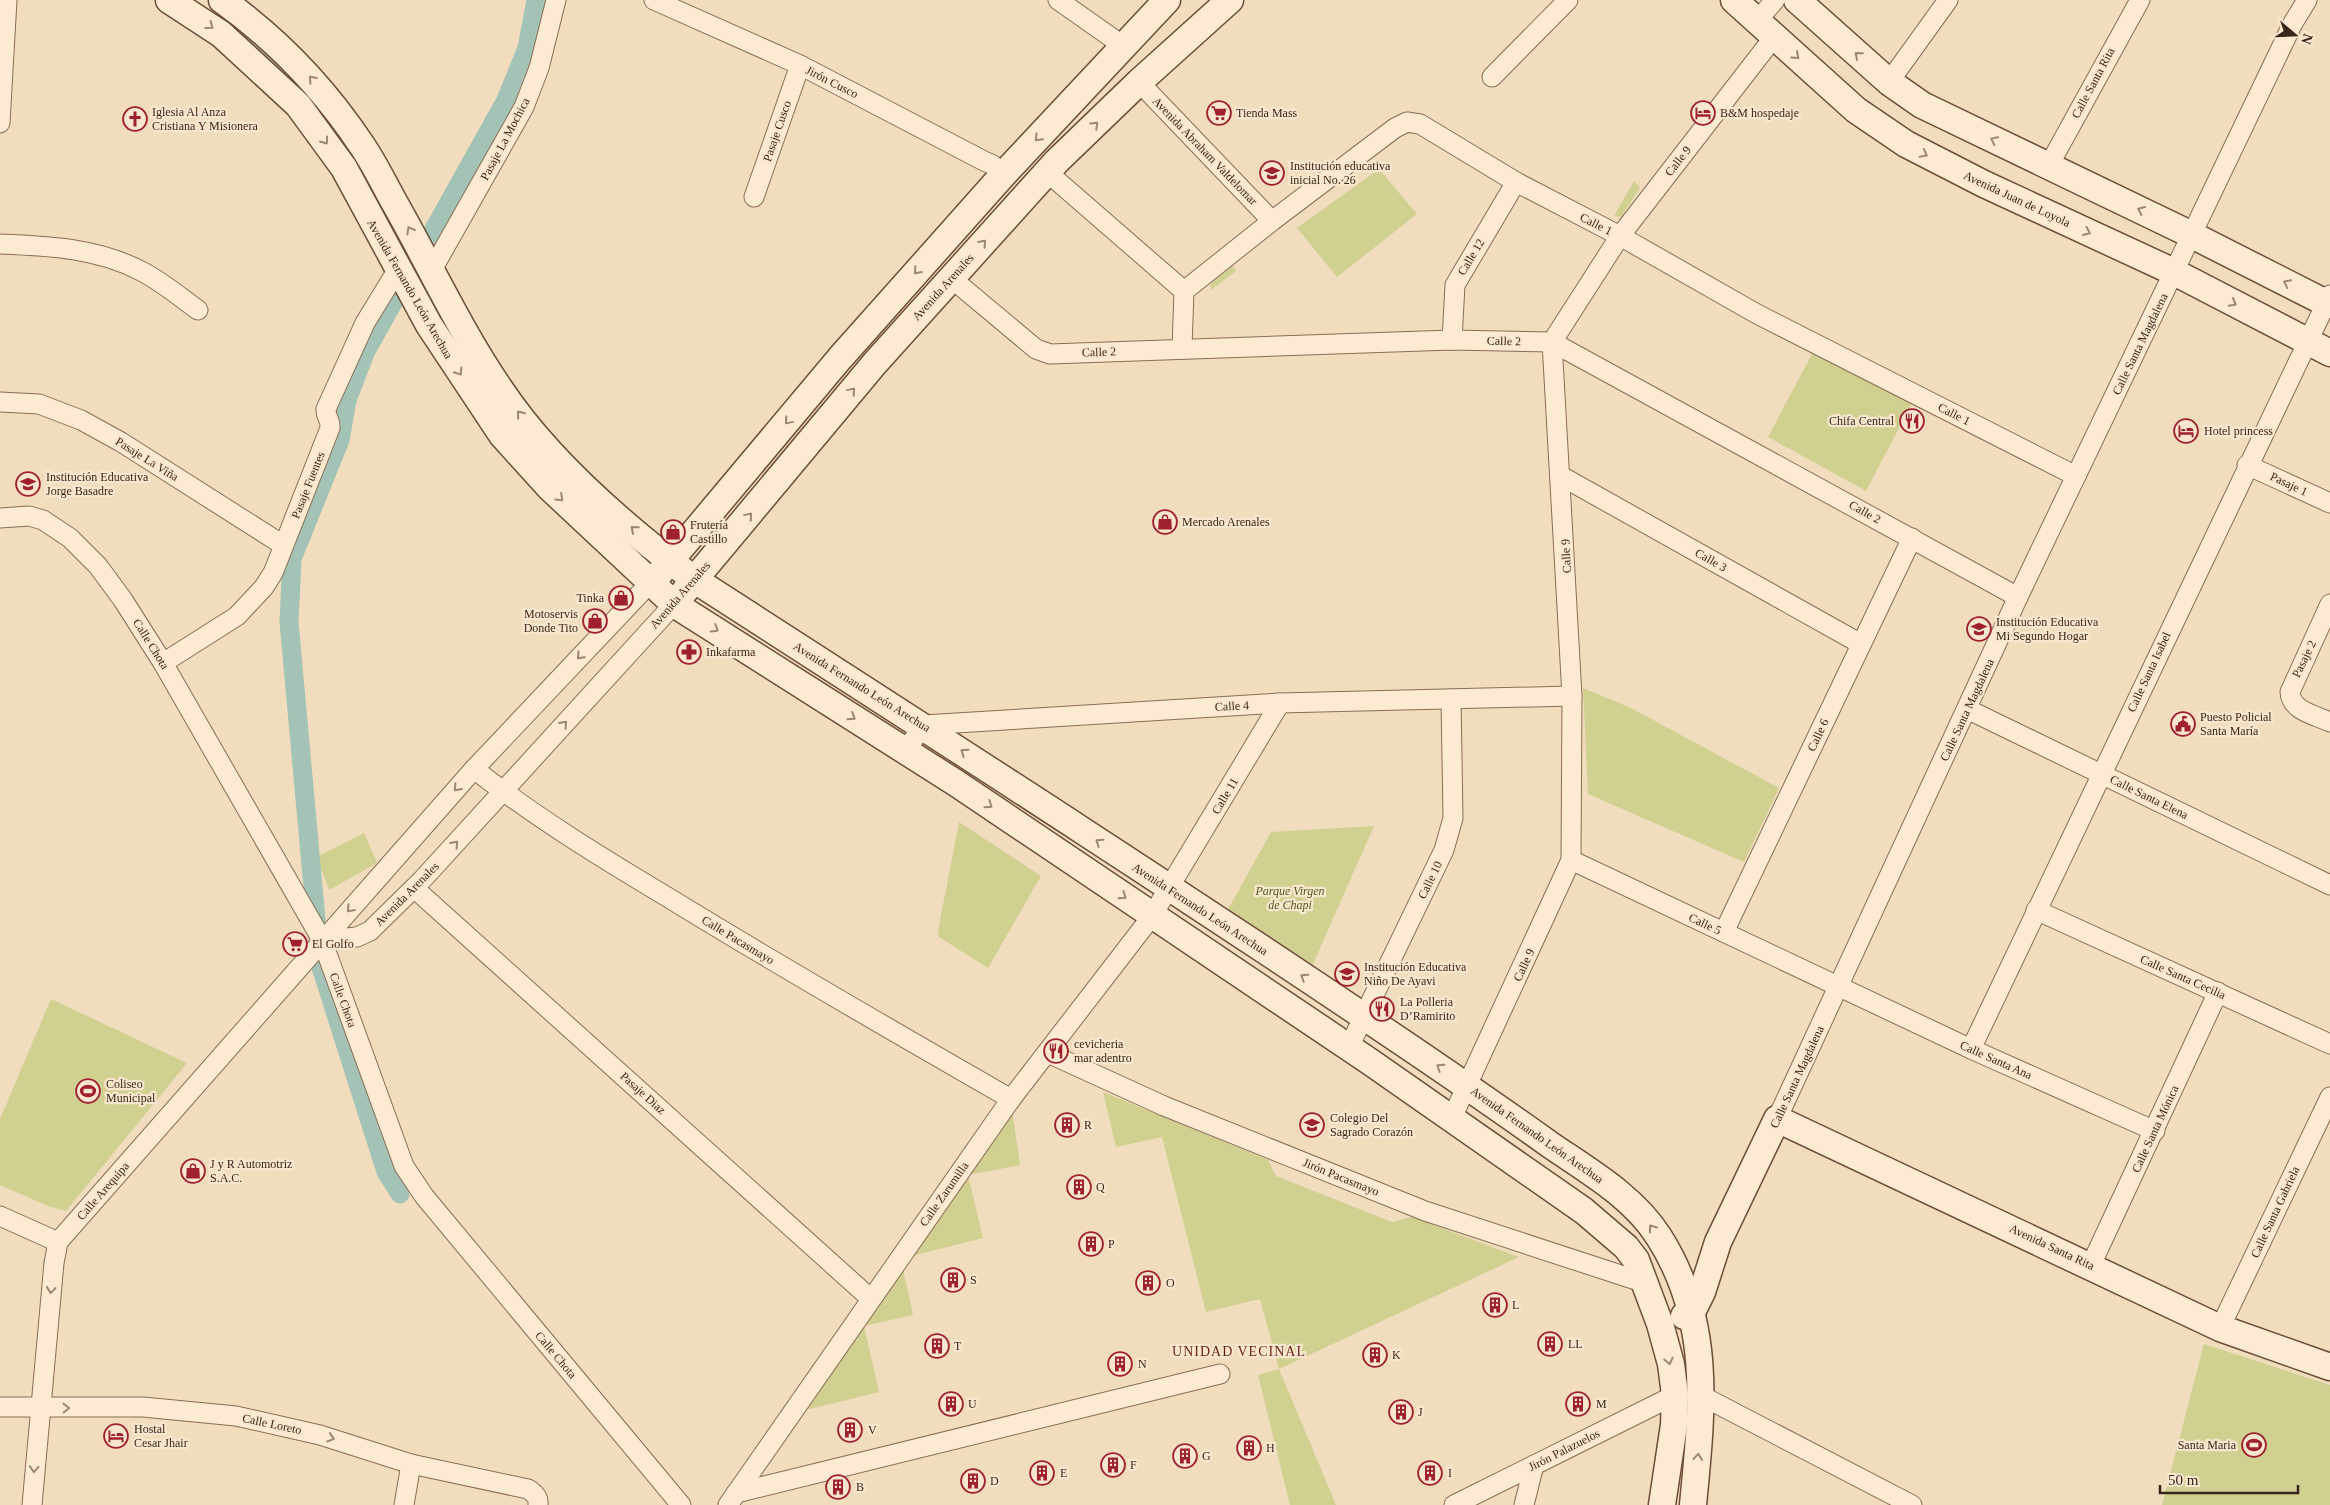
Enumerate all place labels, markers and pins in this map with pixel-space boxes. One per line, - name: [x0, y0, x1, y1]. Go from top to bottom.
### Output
- supermarket icon: Tienda Mass: [1206, 100, 1232, 126]
- hotel icon: B&M hospedaje: [1690, 100, 1716, 126]
- place label: Iglesia Al Anza Cristiana Y Misionera: [152, 105, 258, 133]
- church icon: Iglesia Al Anza Cristiana Y Misionera: [122, 106, 148, 132]
- place label: Tienda Mass: [1236, 106, 1298, 120]
- place label: B&M hospedaje: [1720, 106, 1799, 120]
- place label: Institución educativa inicial No. 26: [1290, 159, 1391, 187]
- school or university icon: Institución educativa inicial No. 26: [1259, 160, 1285, 186]
- restaurant icon: Chifa Central: [1899, 408, 1925, 434]
- place label: Chifa Central: [1829, 414, 1895, 428]
- hotel icon: Hotel princess: [2173, 418, 2199, 444]
- place label: Hotel princess: [2204, 424, 2273, 438]
- place label: Institución Educativa Jorge Basadre: [46, 470, 149, 498]
- school or university icon: Institución Educativa Jorge Basadre: [15, 471, 41, 497]
- shop icon: Mercado Arenales: [1152, 509, 1178, 535]
- place label: Mercado Arenales: [1182, 515, 1270, 529]
- place label: Frutería Castillo: [690, 518, 729, 546]
- shop icon: Frutería Castillo: [660, 519, 686, 545]
- shop icon: Tinka: [608, 585, 634, 611]
- place label: Tinka: [576, 591, 605, 605]
- place label: Motoservis Donde Tito: [524, 607, 578, 635]
- shop icon: Motoservis Donde Tito: [582, 608, 608, 634]
- place label: Institución Educativa Mi Segundo Hogar: [1996, 615, 2099, 643]
- school or university icon: Institución Educativa Mi Segundo Hogar: [1966, 616, 1992, 642]
- pharmacy icon: Inkafarma: [676, 639, 702, 665]
- place label: Inkafarma: [706, 645, 756, 659]
- place label: Puesto Policial Santa María: [2200, 710, 2272, 738]
- public building icon: Puesto Policial Santa María: [2170, 711, 2196, 737]
- supermarket icon: El Golfo: [282, 931, 308, 957]
- place label: El Golfo: [312, 937, 354, 951]
- place label: Institución Educativa Niño De Ayavi: [1364, 960, 1467, 988]
- school or university icon: Institución Educativa Niño De Ayavi: [1334, 961, 1360, 987]
- place label: La Polleria D’Ramirito: [1400, 995, 1455, 1023]
- restaurant icon: La Polleria D’Ramirito: [1369, 996, 1395, 1022]
- place label: cevicheria mar adentro: [1074, 1037, 1132, 1065]
- restaurant icon: cevicheria mar adentro: [1043, 1038, 1069, 1064]
- place label: Coliseo Municipal: [106, 1077, 156, 1105]
- sports icon: Coliseo Municipal: [75, 1078, 101, 1104]
- place label: Colegio Del Sagrado Corazón: [1330, 1111, 1413, 1139]
- building icon: R: [1054, 1112, 1080, 1138]
- school or university icon: Colegio Del Sagrado Corazón: [1299, 1112, 1325, 1138]
- place label: R: [1084, 1118, 1092, 1132]
- place label: J y R Automotriz S.A.C.: [210, 1157, 292, 1185]
- shop icon: J y R Automotriz S.A.C.: [180, 1158, 206, 1184]
- building icon: Q: [1066, 1174, 1092, 1200]
- place label: Q: [1096, 1180, 1105, 1194]
- building icon: P: [1078, 1231, 1104, 1257]
- place label: P: [1108, 1237, 1115, 1251]
- building icon: S: [940, 1267, 966, 1293]
- building icon: O: [1135, 1270, 1161, 1296]
- place label: S: [970, 1273, 977, 1287]
- place label: O: [1166, 1276, 1175, 1290]
- building icon: L: [1482, 1292, 1508, 1318]
- place label: L: [1512, 1298, 1519, 1312]
- building icon: LL: [1537, 1331, 1563, 1357]
- building icon: T: [924, 1333, 950, 1359]
- place label: LL: [1568, 1337, 1583, 1351]
- place label: T: [954, 1339, 962, 1353]
- building icon: K: [1362, 1342, 1388, 1368]
- place label: K: [1392, 1348, 1401, 1362]
- building icon: N: [1107, 1351, 1133, 1377]
- place label: N: [1138, 1357, 1147, 1371]
- building icon: U: [938, 1391, 964, 1417]
- building icon: M: [1565, 1391, 1591, 1417]
- place label: U: [968, 1397, 977, 1411]
- place label: M: [1596, 1397, 1607, 1411]
- building icon: J: [1388, 1399, 1414, 1425]
- place label: J: [1418, 1405, 1423, 1419]
- building icon: V: [837, 1417, 863, 1443]
- place label: Hostal Cesar Jhair: [134, 1422, 188, 1450]
- hotel icon: Hostal Cesar Jhair: [103, 1423, 129, 1449]
- place label: V: [868, 1423, 877, 1437]
- sports icon: Santa Maria: [2241, 1432, 2267, 1458]
- building icon: H: [1236, 1435, 1262, 1461]
- place label: Santa Maria: [2178, 1438, 2237, 1452]
- place label: H: [1266, 1441, 1275, 1455]
- building icon: G: [1172, 1443, 1198, 1469]
- place label: G: [1202, 1449, 1211, 1463]
- building icon: F: [1100, 1452, 1126, 1478]
- place label: F: [1130, 1458, 1137, 1472]
- building icon: E: [1029, 1460, 1055, 1486]
- building icon: I: [1417, 1460, 1443, 1486]
- place label: E: [1060, 1466, 1067, 1480]
- place label: I: [1448, 1466, 1452, 1480]
- building icon: D: [960, 1468, 986, 1494]
- building icon: B: [825, 1474, 851, 1500]
- place label: D: [990, 1474, 999, 1488]
- place label: B: [856, 1480, 864, 1494]

